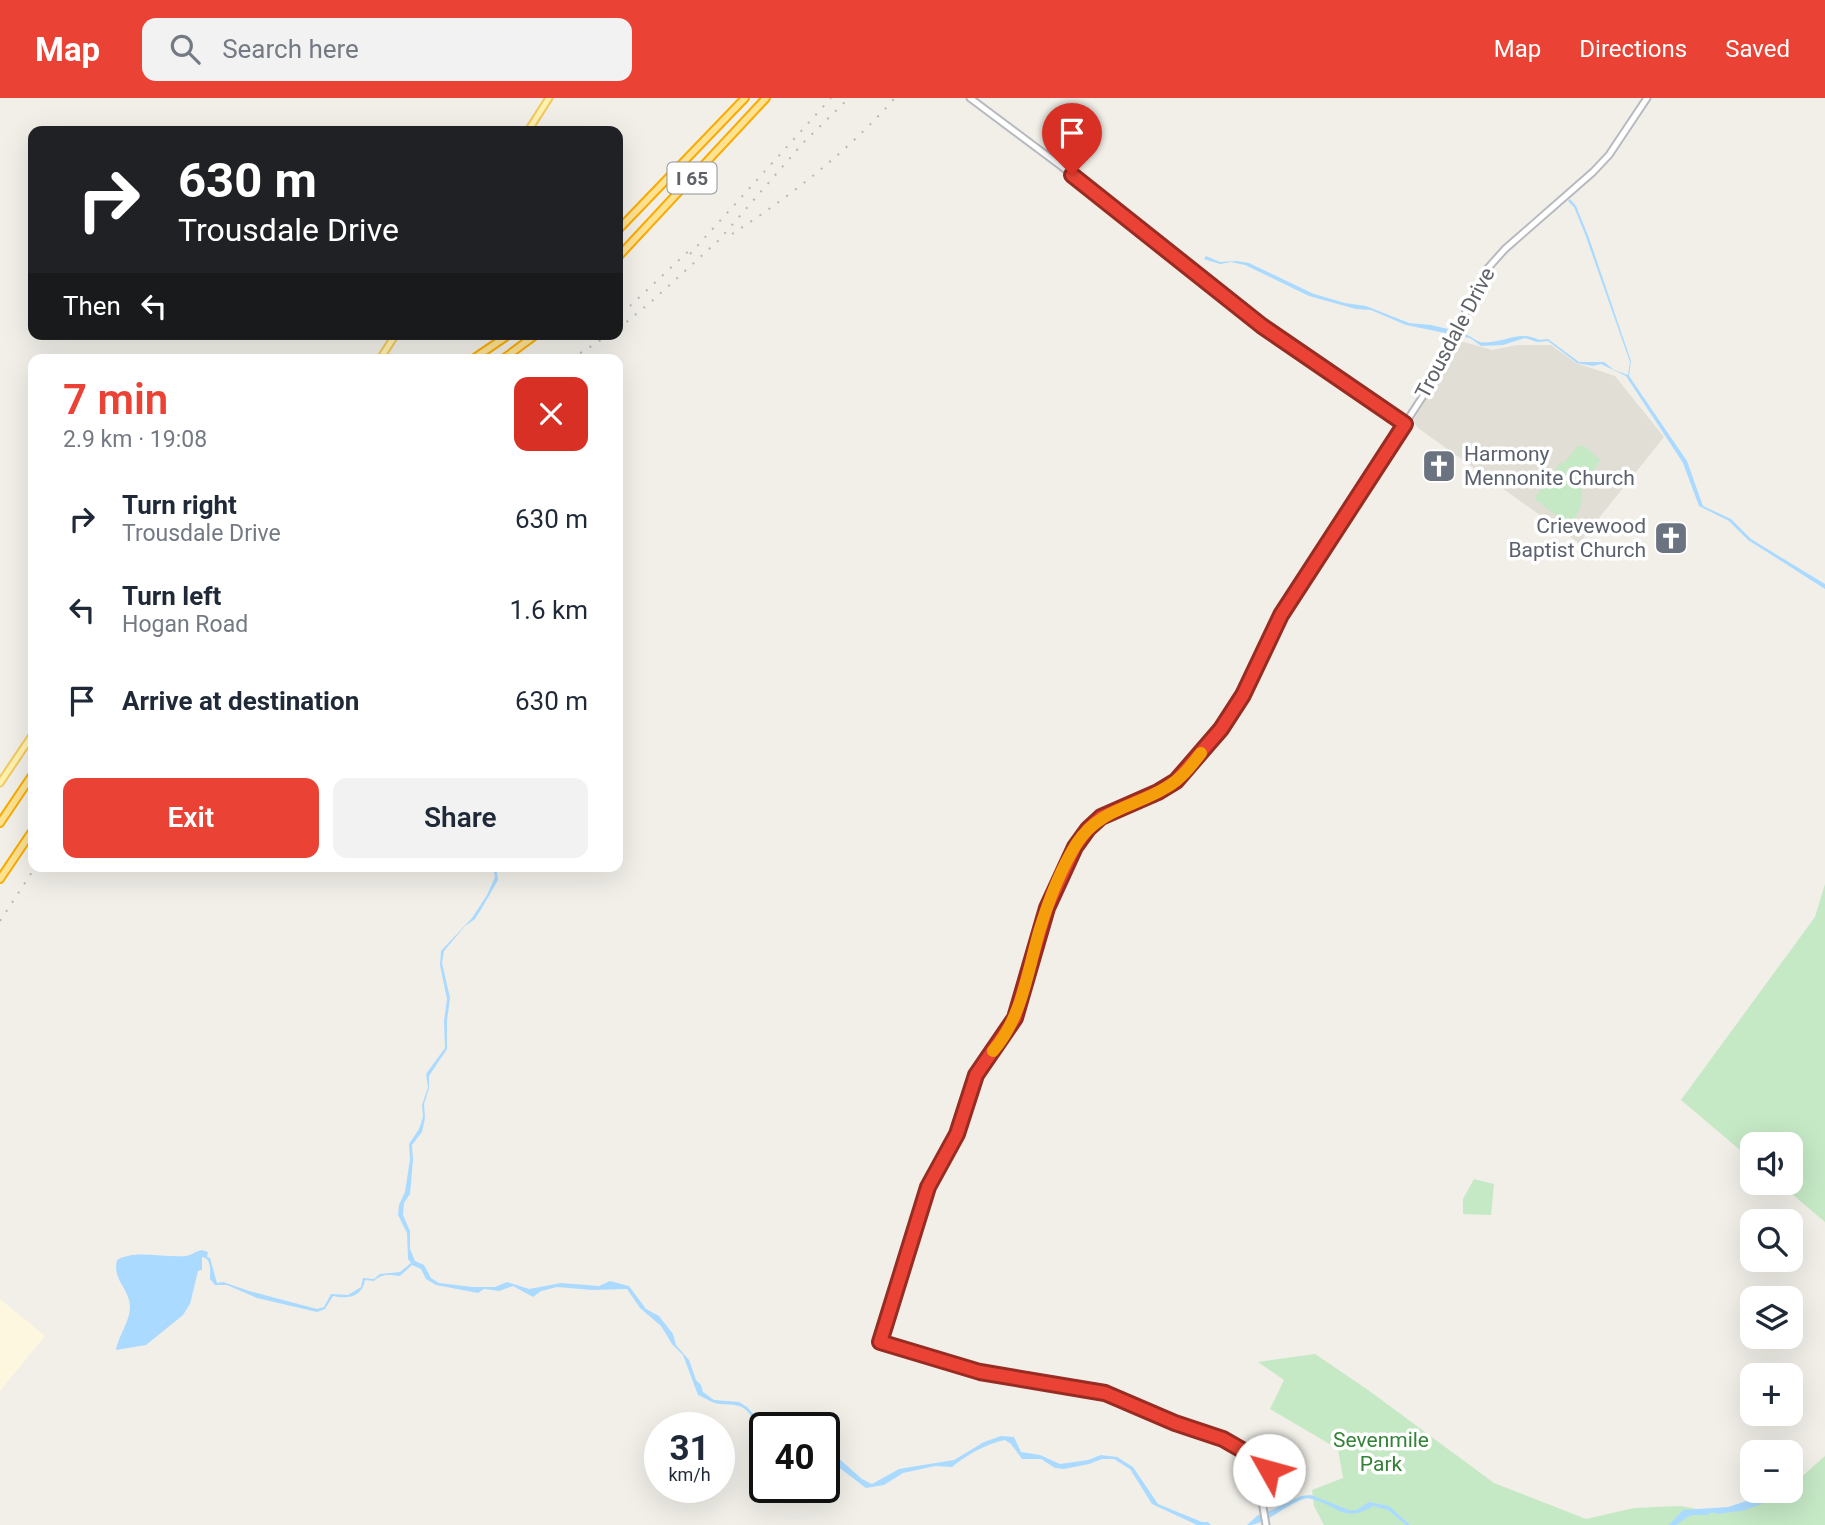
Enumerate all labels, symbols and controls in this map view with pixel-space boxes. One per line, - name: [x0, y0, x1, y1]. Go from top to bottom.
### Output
- search box: [142, 18, 632, 81]
- text: Map: [35, 30, 100, 69]
- icon: search: [166, 30, 204, 68]
- text: Search here: [222, 34, 359, 64]
- text: Map: [1494, 35, 1541, 63]
- text: Directions: [1579, 35, 1687, 63]
- text: Saved: [1725, 35, 1790, 63]
- pin: [1042, 103, 1102, 175]
- icon: arrive: [1053, 114, 1091, 152]
- text: 630 m: [178, 152, 317, 209]
- icon: right: [63, 154, 154, 245]
- road number: I 65: [668, 162, 716, 194]
- text: Trousdale Drive: [178, 211, 399, 249]
- street label: Trousdale Drive: [1410, 263, 1500, 403]
- icon: left: [135, 287, 173, 325]
- text: Then: [63, 291, 121, 321]
- text: 7 min: [63, 375, 168, 424]
- button: close: [514, 377, 588, 451]
- text: 2.9 km · 19:08: [63, 426, 207, 453]
- place label: Harmony Mennonite Church: [1464, 442, 1635, 490]
- church icon: Harmony Mennonite Church: [1420, 447, 1458, 485]
- text: Turn right: [122, 490, 237, 520]
- icon: right: [63, 500, 101, 538]
- text: 630 m: [515, 504, 588, 534]
- place label: Crievewood Baptist Church: [1509, 514, 1646, 562]
- church icon: Crievewood Baptist Church: [1652, 519, 1690, 557]
- text: Trousdale Drive: [122, 520, 281, 547]
- text: Turn left: [122, 581, 221, 611]
- icon: left: [63, 591, 101, 629]
- text: 1.6 km: [509, 595, 588, 625]
- text: Hogan Road: [122, 611, 248, 638]
- icon: arrive: [63, 682, 101, 720]
- text: Arrive at destination: [122, 686, 359, 716]
- text: 630 m: [515, 686, 588, 716]
- button: Exit: [63, 778, 319, 858]
- button: Share: [333, 778, 588, 858]
- map controls: [1740, 1132, 1803, 1503]
- button: sound: [1740, 1132, 1803, 1195]
- button: search: [1740, 1209, 1803, 1272]
- button: layers: [1740, 1286, 1803, 1349]
- button: +: [1740, 1363, 1803, 1426]
- speed limit sign: 40: [749, 1412, 840, 1503]
- text: 31: [669, 1428, 710, 1469]
- park label: Sevenmile Park: [1333, 1428, 1429, 1476]
- position arrow: [1232, 1433, 1306, 1507]
- button: −: [1740, 1440, 1803, 1503]
- text: km/h: [668, 1464, 711, 1485]

